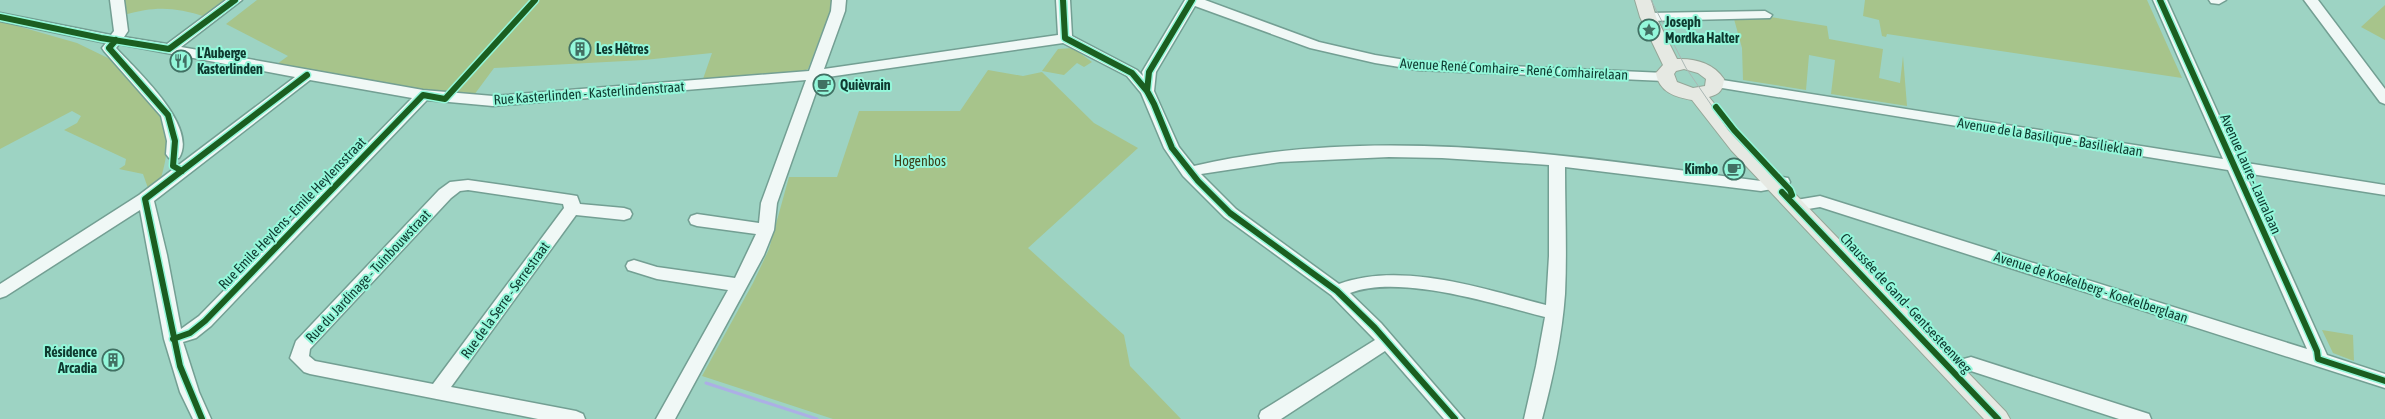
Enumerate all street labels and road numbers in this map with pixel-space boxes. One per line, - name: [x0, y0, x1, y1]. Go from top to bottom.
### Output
- street label: Avenue René Comhaire - René Comhairelaan: [1400, 55, 1628, 83]
- street label: Rue Kasterlinden - Kasterlindenstraat: [493, 78, 685, 108]
- street label: Avenue Laure - Lauralaan: [2217, 111, 2285, 237]
- street label: Avenue de la Basilique - Basilieklaan: [1956, 114, 2144, 160]
- street label: Rue Emile Heylens - Emile Heylensstraat: [215, 134, 369, 292]
- street label: Rue du Jardinage - Tuinbouwstraat: [302, 206, 434, 346]
- street label: Chaussée de Gand - Gentsesteenweg: [1837, 230, 1975, 376]
- street label: Rue de la Serre - Serrestraat: [457, 239, 553, 361]
- street label: Avenue de Koekelberg - Koekelberglaan: [1992, 248, 2190, 326]

